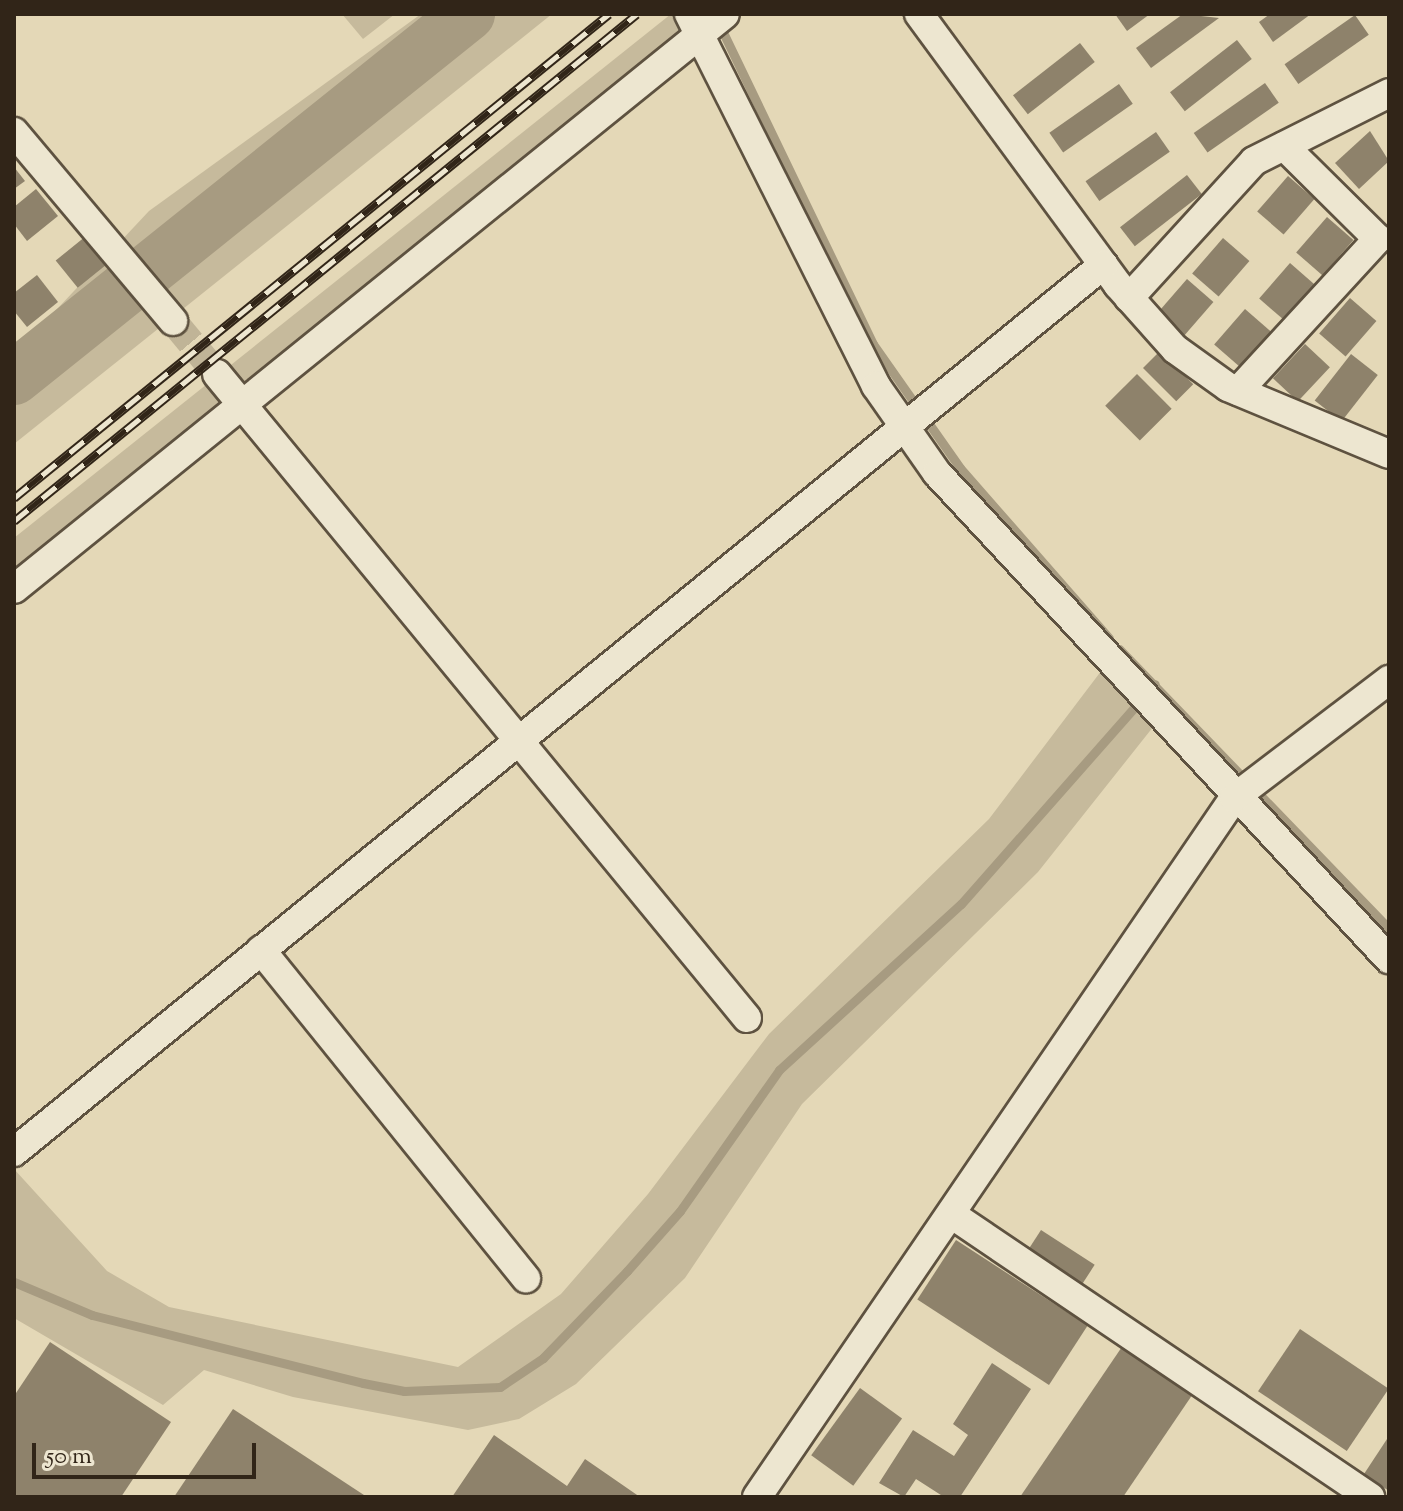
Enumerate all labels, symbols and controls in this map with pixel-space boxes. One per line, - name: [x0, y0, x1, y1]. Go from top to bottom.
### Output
- scale bar: [36, 1427, 260, 1477]
- text: 50 m: [46, 1440, 92, 1474]

